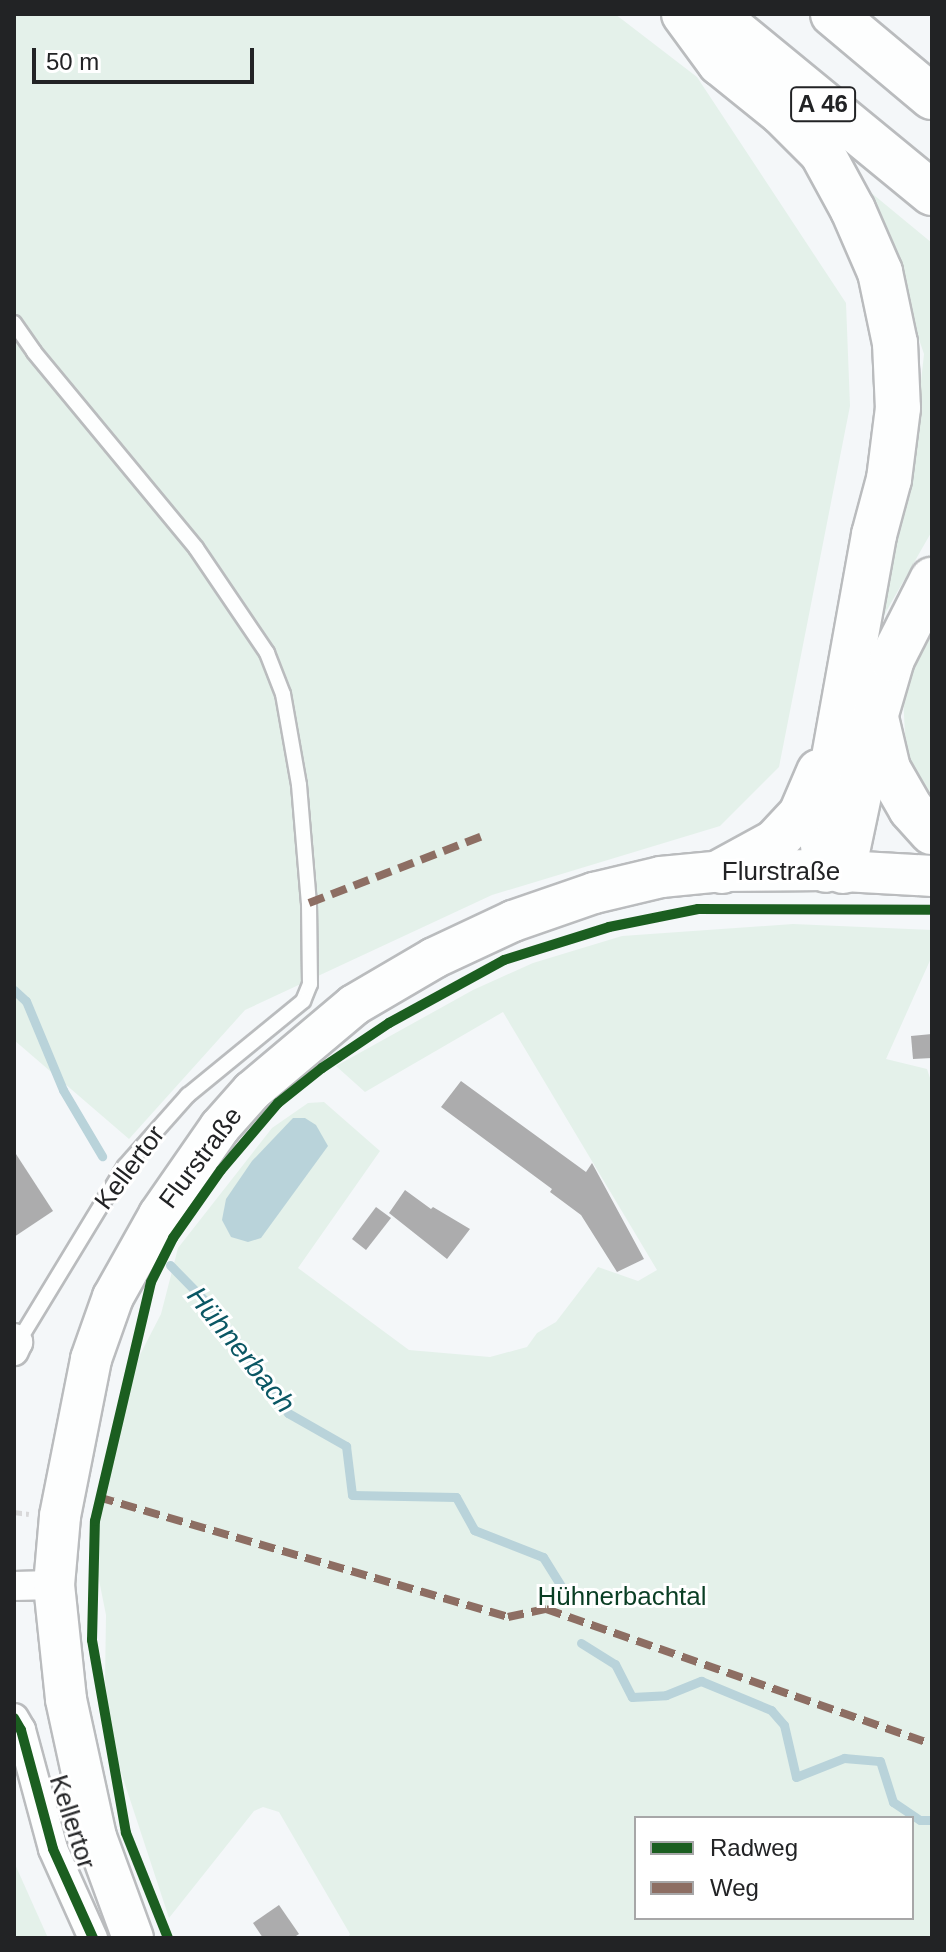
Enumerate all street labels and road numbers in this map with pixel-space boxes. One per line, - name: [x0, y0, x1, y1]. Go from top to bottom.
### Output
- road number: A 46: [789, 84, 857, 124]
- street label: Flurstraße: [722, 856, 840, 888]
- street label: Flurstraße: [153, 1101, 249, 1215]
- street label: Kellertor: [88, 1120, 172, 1216]
- street label: Kellertor: [42, 1771, 102, 1873]

